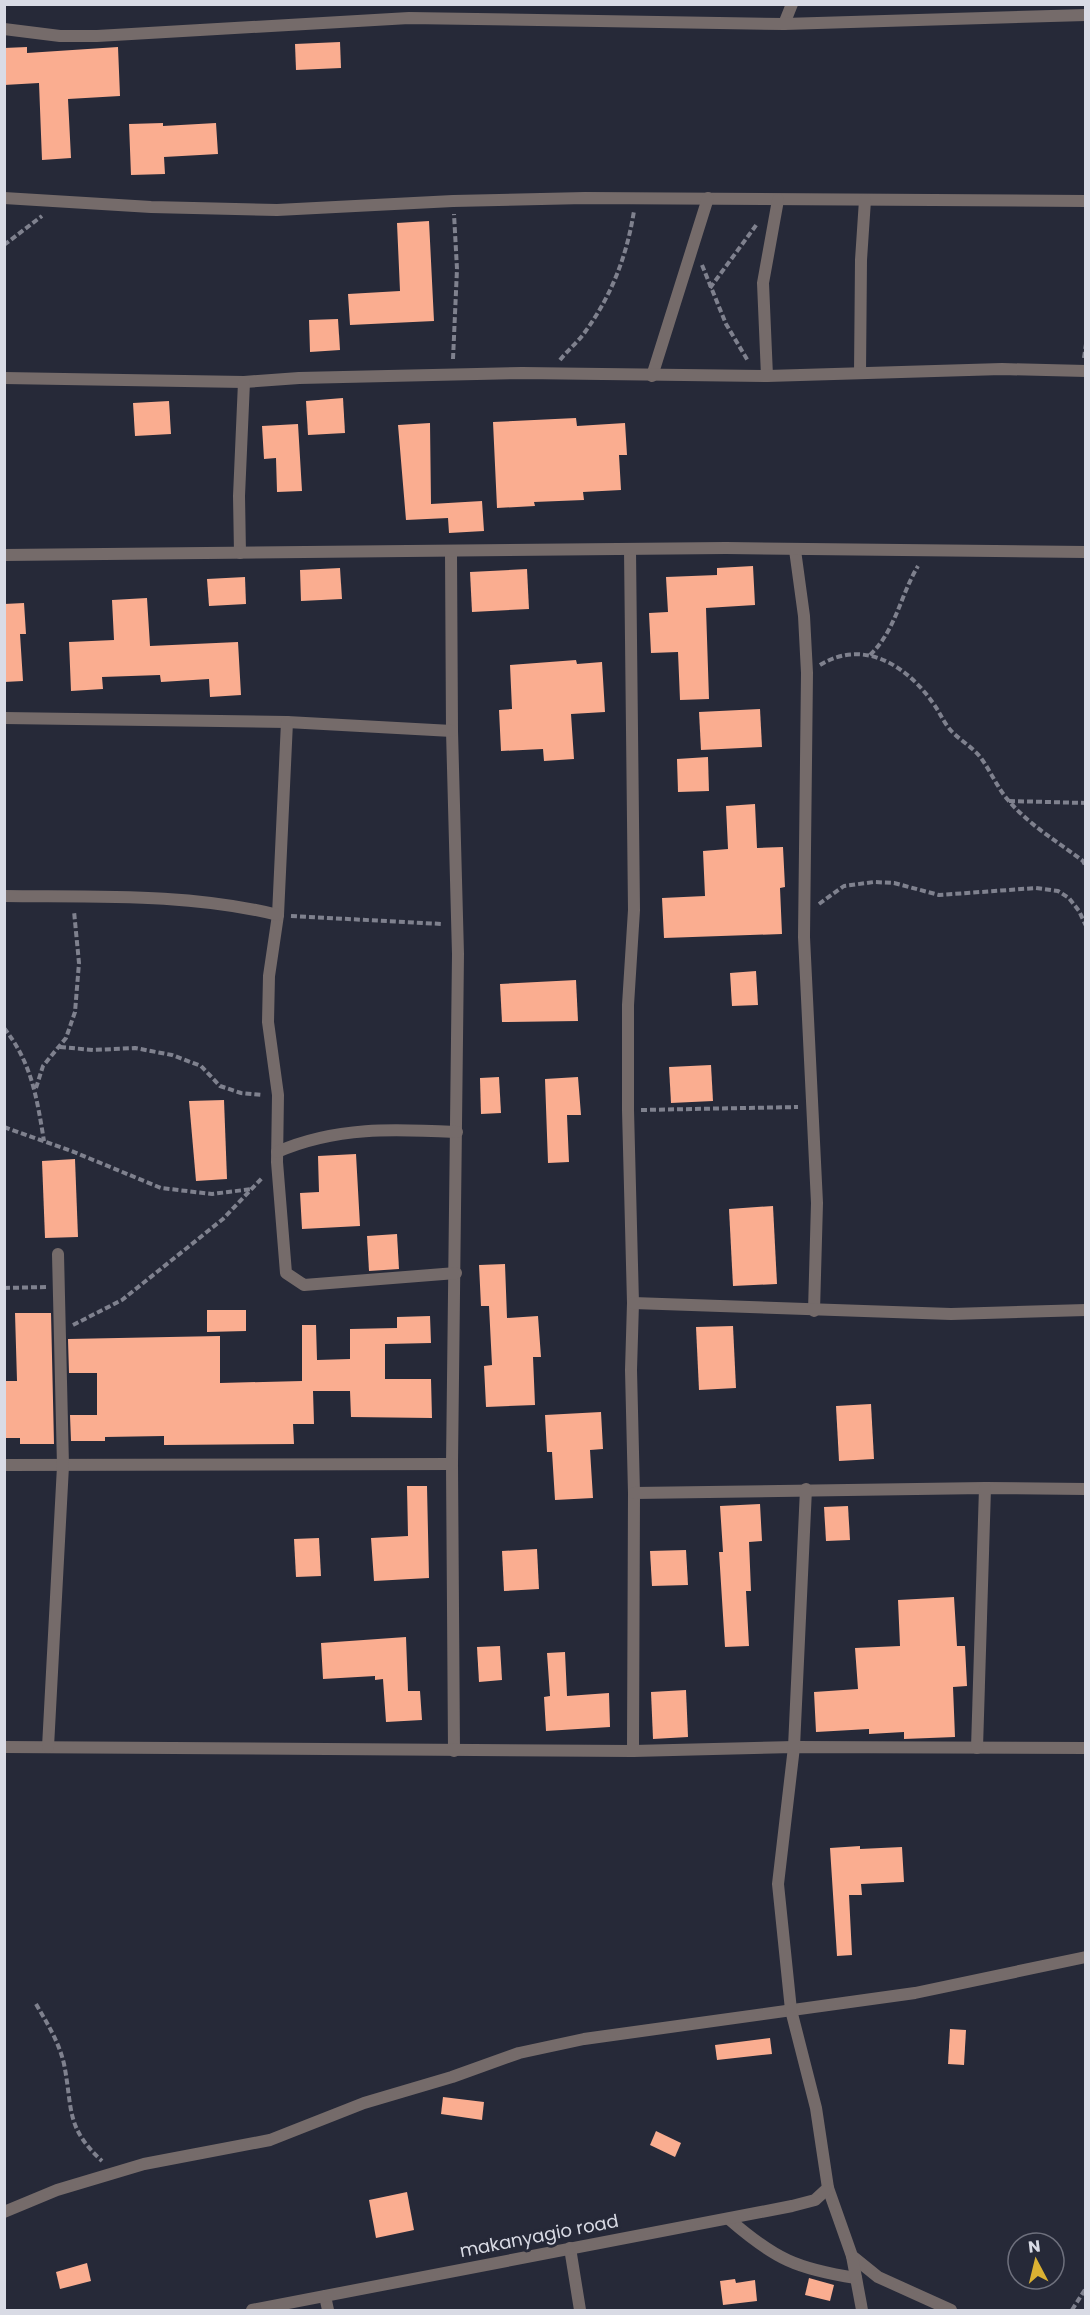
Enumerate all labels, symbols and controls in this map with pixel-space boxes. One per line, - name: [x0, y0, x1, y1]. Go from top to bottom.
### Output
- street label: makanyagio road: [457, 2208, 621, 2263]
- north arrow: [1006, 2231, 1066, 2291]
- text: N: [1027, 2234, 1042, 2259]

